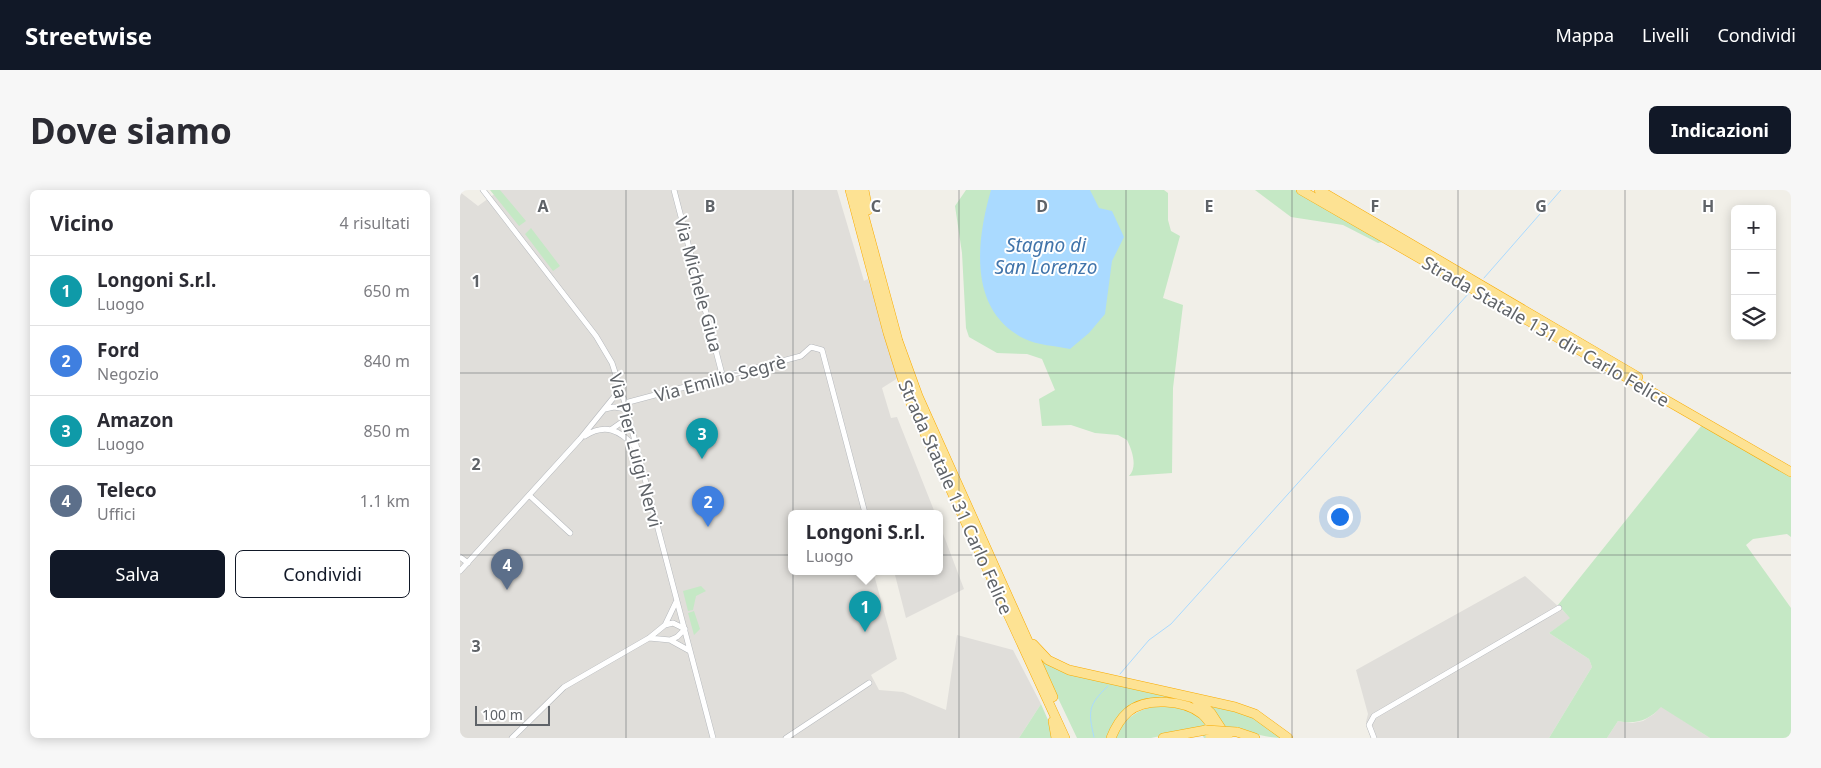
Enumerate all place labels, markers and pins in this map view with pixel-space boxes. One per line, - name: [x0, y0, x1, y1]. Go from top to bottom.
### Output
- pin: 3: [686, 418, 718, 459]
- pin: 2: [692, 486, 724, 527]
- pin: 4: [491, 549, 523, 590]
- pin: 1: [849, 591, 881, 632]

